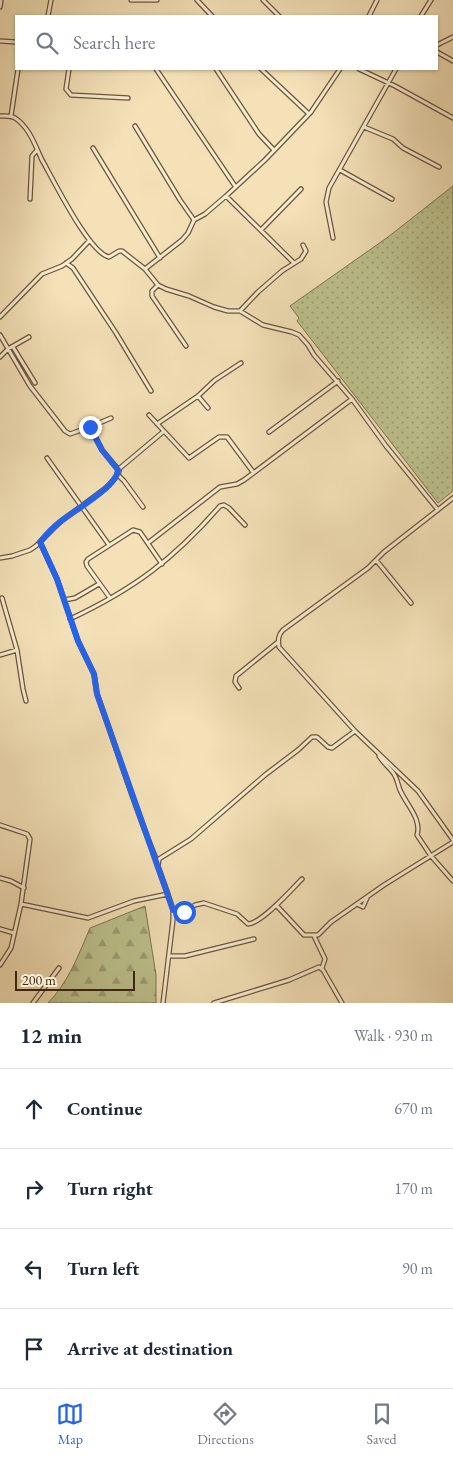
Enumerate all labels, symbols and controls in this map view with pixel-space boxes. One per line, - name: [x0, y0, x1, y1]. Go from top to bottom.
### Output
- search box: [15, 15, 438, 70]
- icon: search: [33, 29, 61, 57]
- text: Search here: [73, 30, 155, 55]
- route end: [79, 416, 102, 439]
- route start: [173, 901, 196, 924]
- scale bar: [15, 968, 135, 991]
- text: 200 m: [22, 971, 56, 989]
- text: 12 min: [20, 1022, 82, 1049]
- text: Walk · 930 m: [354, 1025, 433, 1046]
- icon: ahead: [20, 1095, 48, 1123]
- text: Continue: [67, 1096, 142, 1121]
- text: 670 m: [394, 1098, 433, 1119]
- icon: right: [20, 1175, 48, 1203]
- text: Turn right: [67, 1176, 153, 1201]
- text: 170 m: [394, 1178, 433, 1199]
- icon: left: [20, 1255, 48, 1283]
- text: Turn left: [67, 1256, 139, 1281]
- text: 90 m: [402, 1258, 433, 1279]
- icon: arrive: [20, 1335, 48, 1363]
- text: Arrive at destination: [67, 1336, 233, 1361]
- tab: Map: [56, 1400, 84, 1448]
- tab: Directions: [197, 1400, 254, 1448]
- tab: Saved: [367, 1400, 397, 1448]

